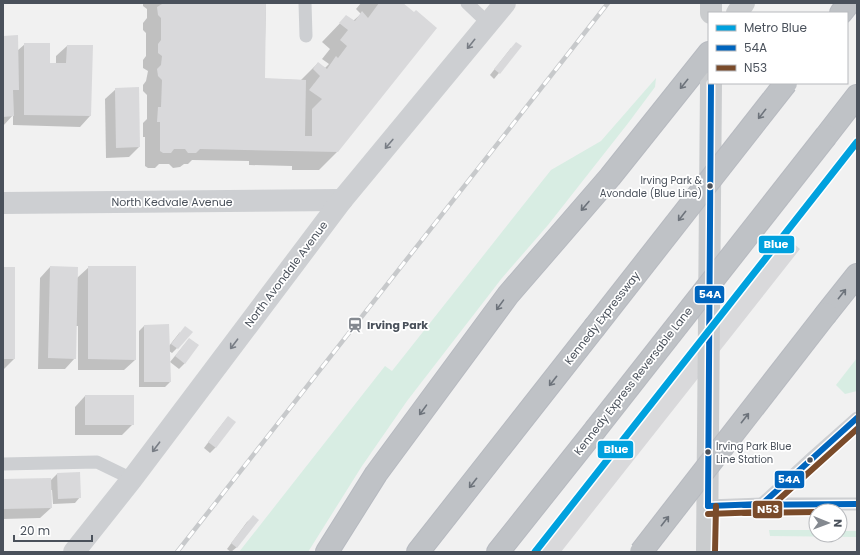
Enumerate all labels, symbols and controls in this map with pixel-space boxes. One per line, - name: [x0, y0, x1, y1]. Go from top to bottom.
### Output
- legend: [708, 12, 848, 84]
- text: Metro Blue: [744, 19, 807, 36]
- one-way arrow: [467, 38, 476, 49]
- text: 54A: [744, 39, 767, 56]
- text: N53: [744, 59, 767, 76]
- one-way arrow: [680, 78, 689, 89]
- one-way arrow: [758, 108, 766, 119]
- one-way arrow: [384, 138, 393, 149]
- place label: Irving Park & Avondale (Blue Line): [600, 173, 703, 201]
- marker: Irving Park & Avondale (Blue Line): [705, 181, 715, 191]
- street label: North Kedvale Avenue: [111, 194, 233, 210]
- one-way arrow: [580, 201, 589, 212]
- one-way arrow: [678, 211, 686, 222]
- street label: North Avondale Avenue: [241, 217, 331, 330]
- line badge: Blue: [758, 235, 795, 254]
- text: Blue: [764, 236, 789, 252]
- street label: Kennedy Expressway: [561, 267, 644, 368]
- line badge: 54A: [694, 285, 725, 304]
- text: 54A: [699, 286, 721, 302]
- one-way arrow: [837, 289, 846, 300]
- one-way arrow: [496, 299, 505, 310]
- street label: Kennedy Express Reversable Lane: [570, 303, 696, 459]
- station icon: Irving Park: [346, 316, 364, 334]
- place label: Irving Park: [367, 317, 428, 333]
- one-way arrow: [230, 338, 238, 349]
- one-way arrow: [549, 375, 557, 386]
- one-way arrow: [419, 404, 428, 415]
- one-way arrow: [741, 413, 749, 424]
- place label: Irving Park Blue Line Station: [716, 439, 791, 467]
- line badge: Blue: [597, 440, 634, 459]
- text: Blue: [604, 441, 629, 457]
- one-way arrow: [152, 442, 160, 453]
- marker: Irving Park Blue Line Station: [703, 447, 713, 457]
- unlabelled marker: [805, 455, 815, 465]
- line badge: 54A: [774, 470, 805, 489]
- text: 54A: [778, 471, 800, 487]
- one-way arrow: [468, 478, 477, 489]
- line badge: N53: [752, 500, 783, 519]
- text: N53: [757, 501, 779, 517]
- north arrow: [808, 503, 848, 543]
- one-way arrow: [661, 516, 669, 527]
- scale bar: [14, 517, 92, 543]
- text: N: [830, 519, 846, 527]
- text: 20 m: [20, 522, 50, 539]

